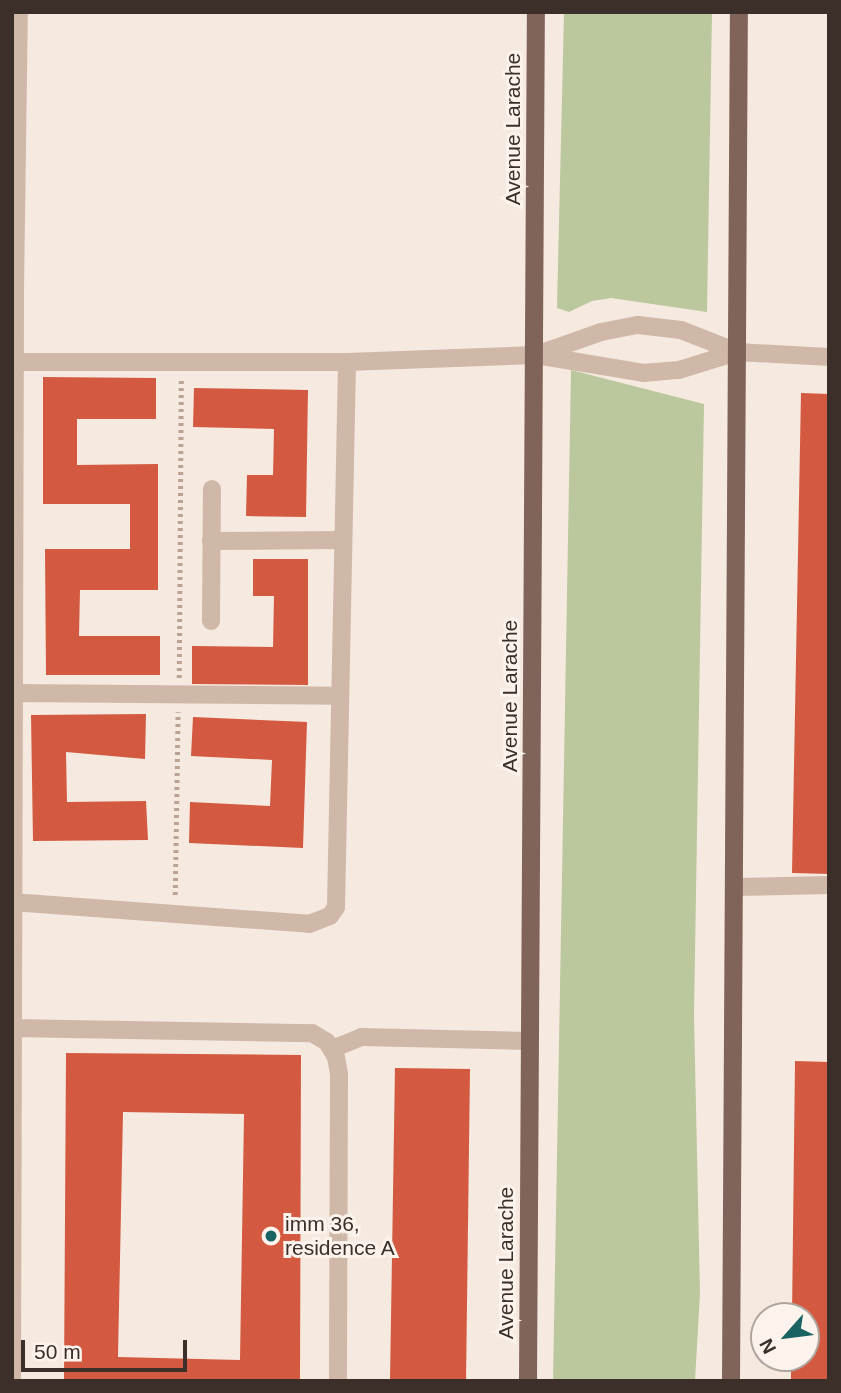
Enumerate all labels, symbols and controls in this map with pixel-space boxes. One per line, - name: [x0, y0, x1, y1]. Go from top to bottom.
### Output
- street label: Avenue Larache: [500, 53, 526, 205]
- street label: Avenue Larache: [497, 620, 523, 772]
- street label: Avenue Larache: [493, 1187, 519, 1339]
- place label: imm 36, residence A: [285, 1211, 396, 1261]
- marker: imm 36, residence A: [263, 1228, 279, 1244]
- north arrow: [750, 1302, 820, 1372]
- scale bar: [24, 1326, 191, 1370]
- text: N: [755, 1335, 780, 1357]
- text: 50 m: [34, 1340, 81, 1363]

